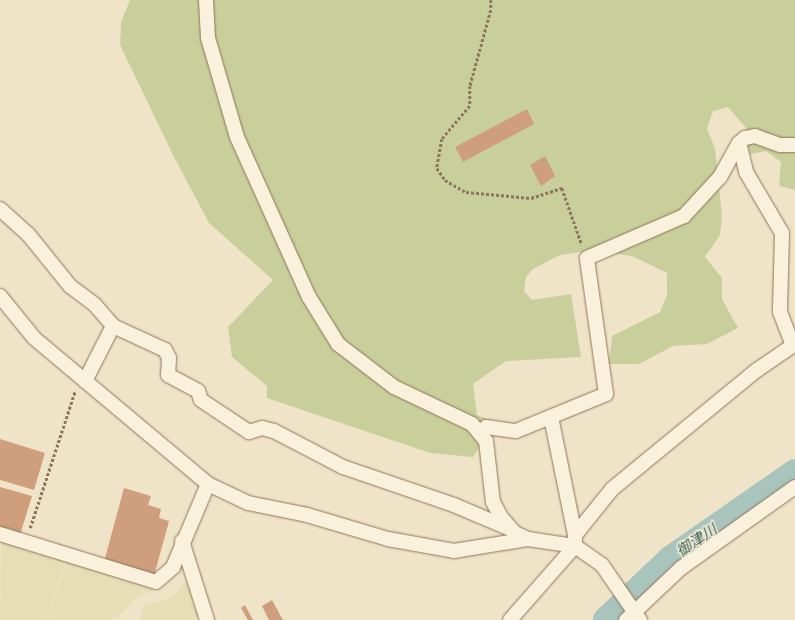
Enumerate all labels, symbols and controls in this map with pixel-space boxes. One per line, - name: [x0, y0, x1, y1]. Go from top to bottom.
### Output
- water label: 御津川: [673, 521, 721, 561]

